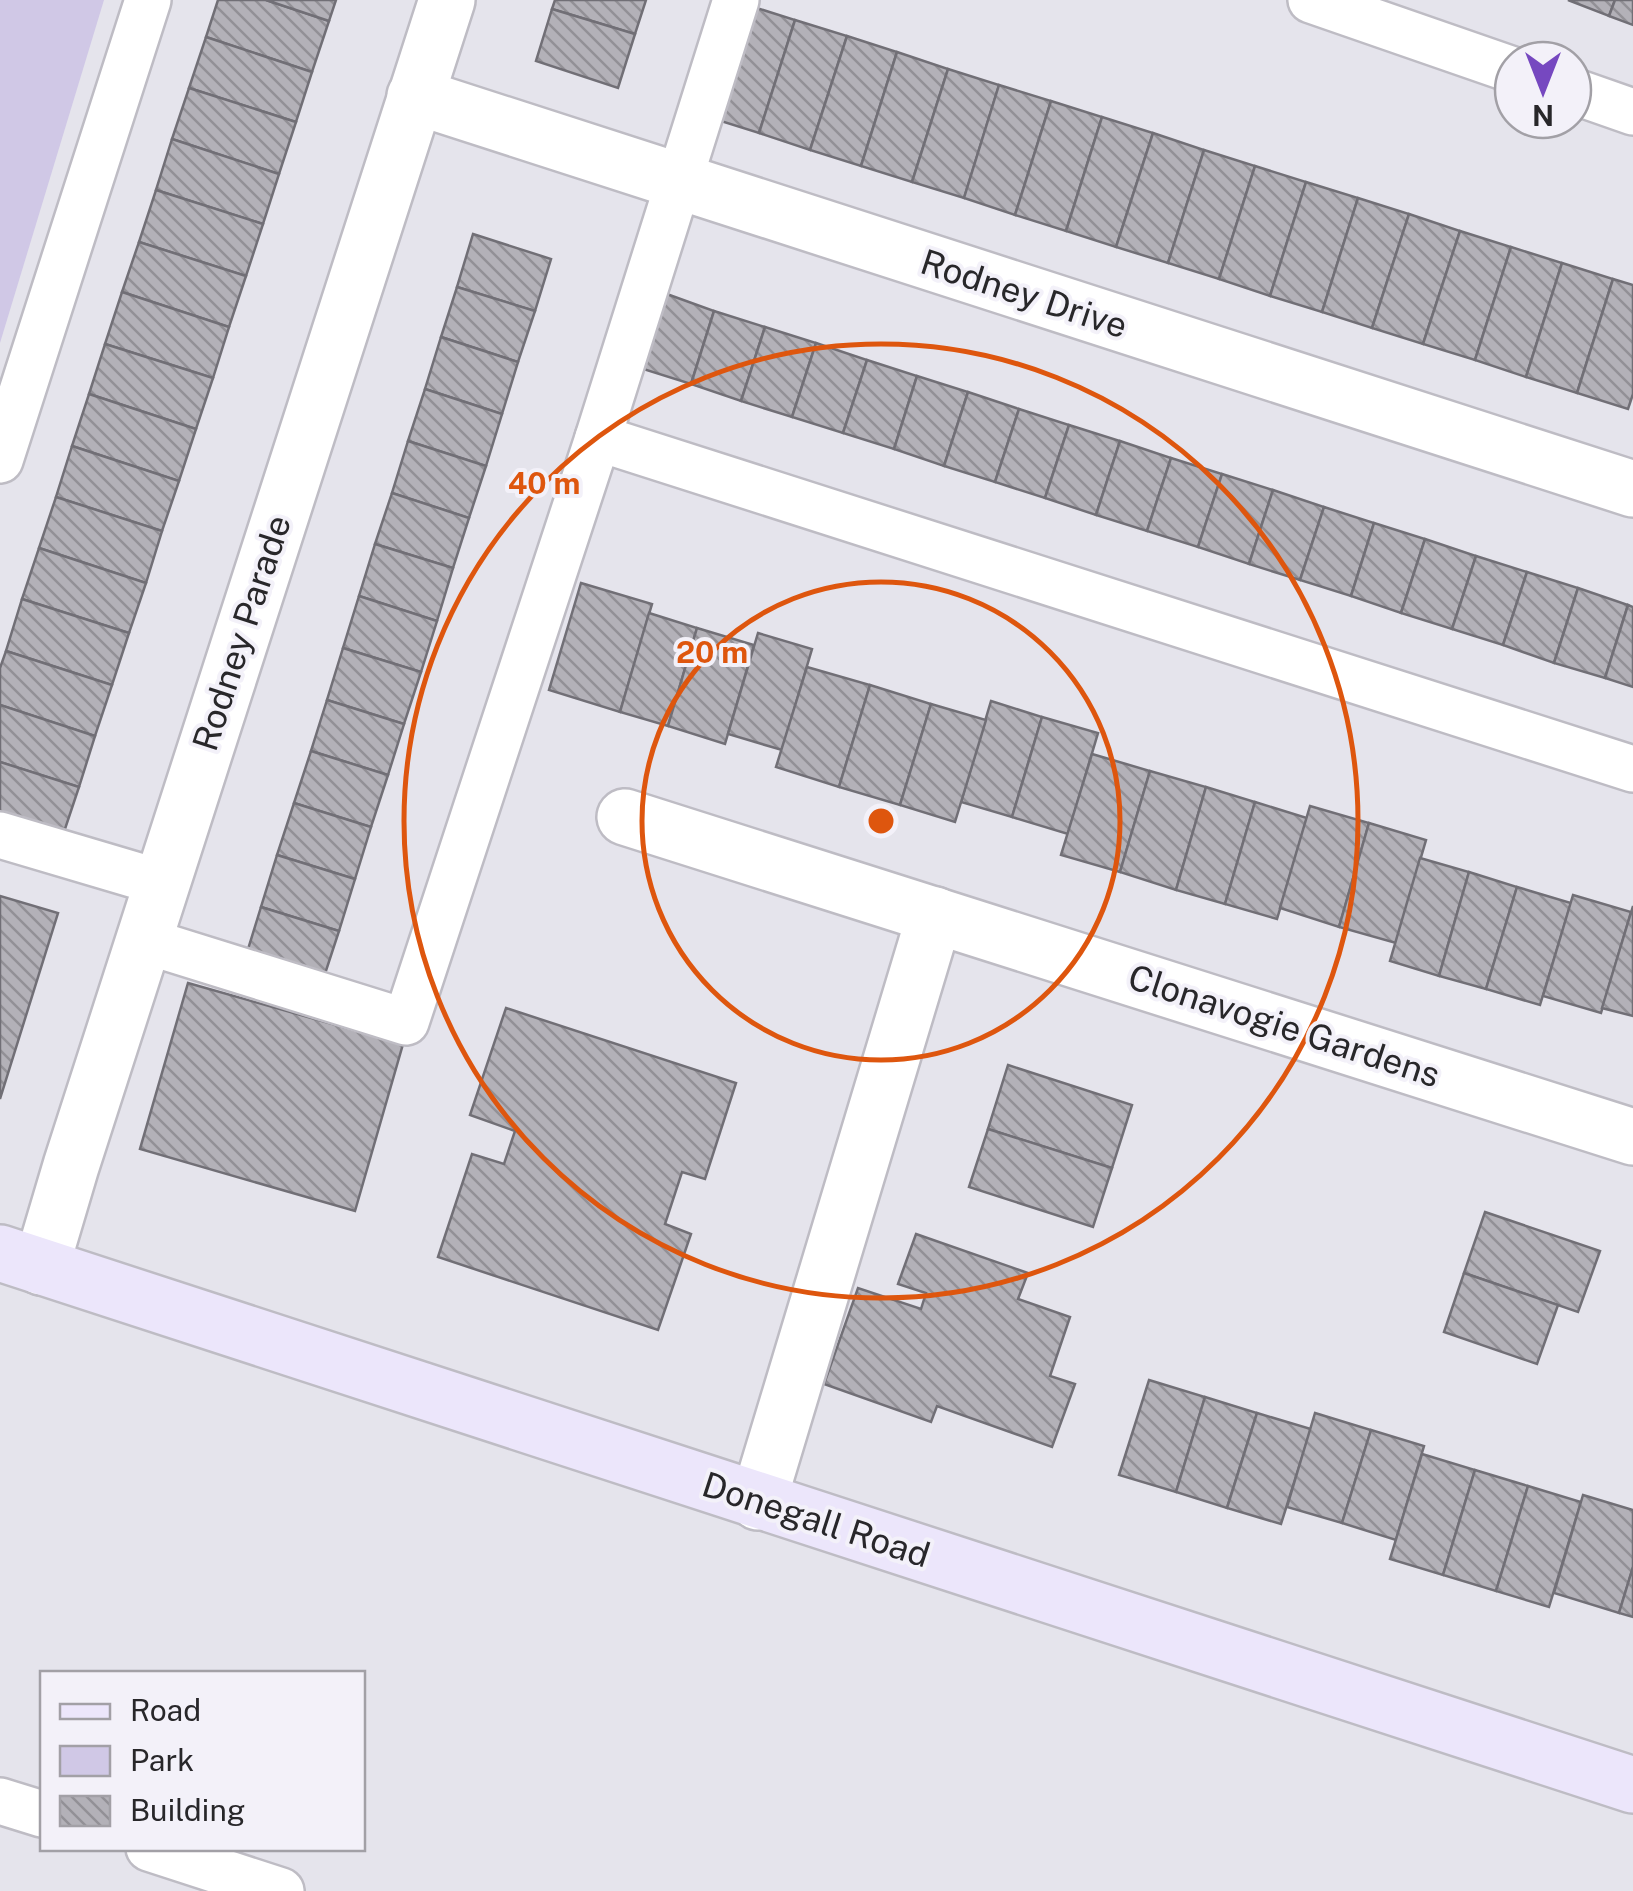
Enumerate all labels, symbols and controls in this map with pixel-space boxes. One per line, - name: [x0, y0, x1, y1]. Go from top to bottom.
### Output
- north arrow: [1493, 40, 1593, 140]
- text: N: [1532, 99, 1554, 132]
- street label: Rodney Drive: [916, 241, 1133, 346]
- text: 40 m: [508, 465, 580, 501]
- street label: Rodney Parade: [184, 510, 299, 756]
- text: 20 m: [676, 634, 748, 670]
- centre of rings: [863, 803, 899, 839]
- street label: Clonavogie Gardens: [1123, 956, 1445, 1095]
- street label: Donegall Road: [697, 1463, 935, 1576]
- legend: [40, 1671, 365, 1851]
- text: Road: [130, 1692, 201, 1728]
- text: Park: [130, 1742, 194, 1778]
- text: Building: [130, 1792, 245, 1828]

